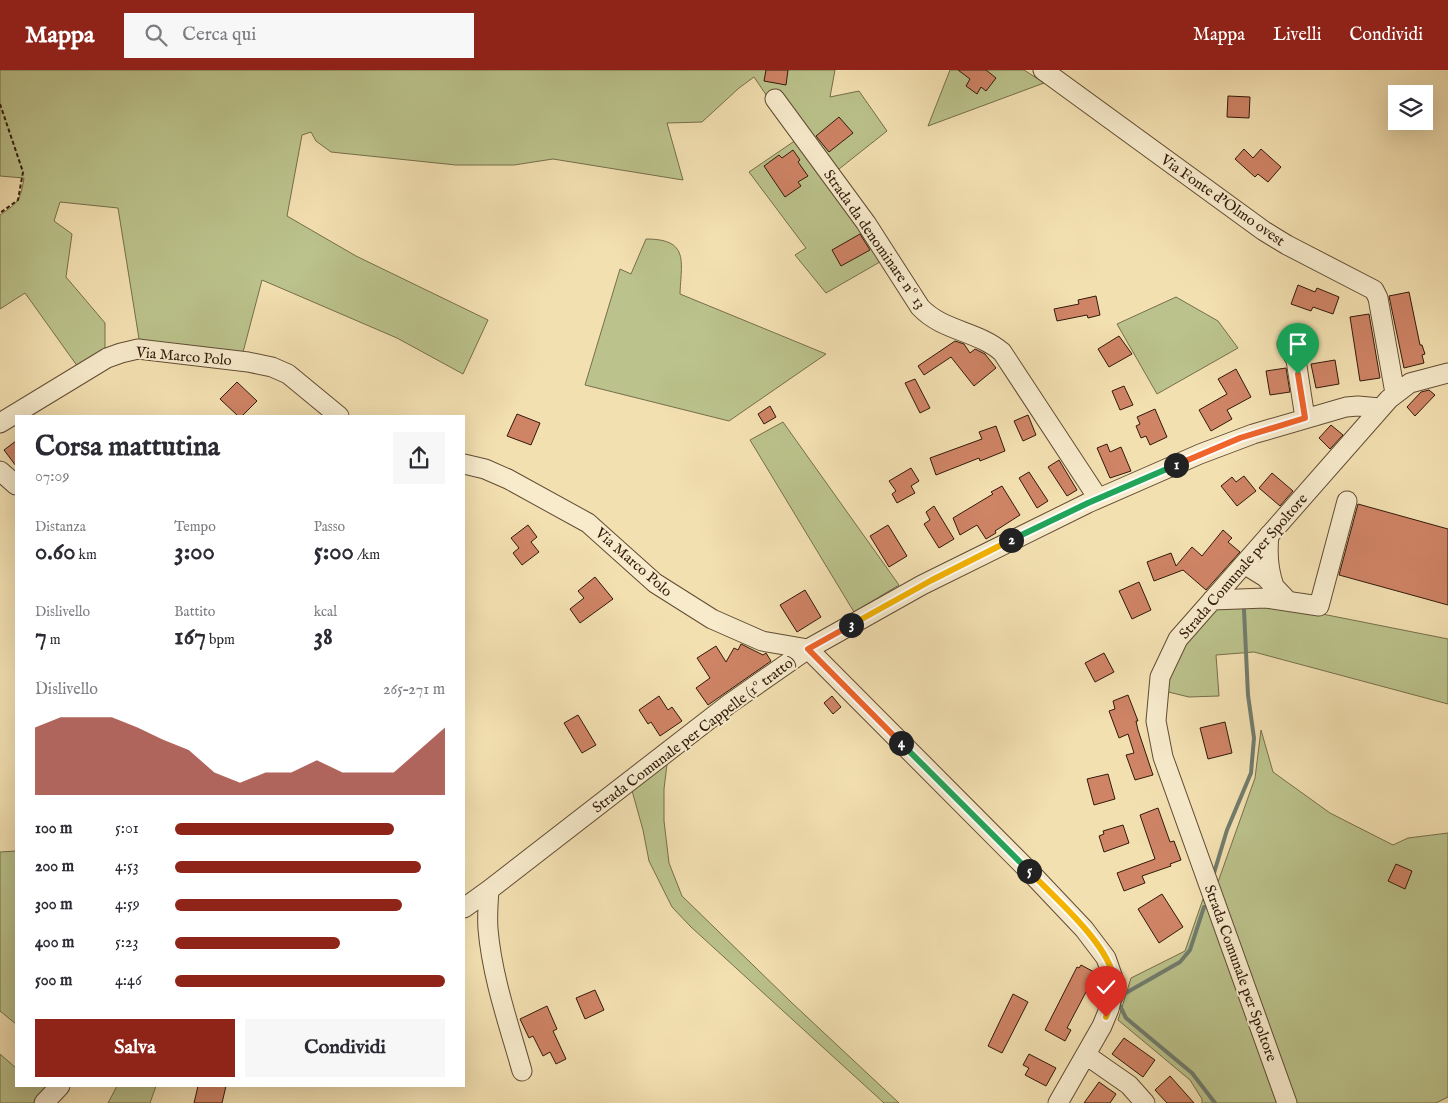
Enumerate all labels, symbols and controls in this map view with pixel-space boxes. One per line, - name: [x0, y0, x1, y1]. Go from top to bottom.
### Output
- search box: [124, 13, 474, 58]
- text: Mappa: [25, 20, 94, 51]
- icon: search: [142, 21, 170, 49]
- text: Cerca qui: [182, 23, 256, 47]
- text: Mappa: [1193, 24, 1245, 47]
- text: Livelli: [1273, 24, 1321, 47]
- text: Condividi: [1349, 24, 1423, 47]
- map controls: [1388, 85, 1433, 130]
- button: layers: [1388, 85, 1433, 130]
- street label: Via Fonte d'Olmo ovest: [1156, 150, 1289, 251]
- street label: Strada da denominare nº 13: [819, 166, 930, 313]
- pin: [1277, 323, 1319, 374]
- icon: arrive: [1284, 330, 1312, 358]
- street label: Via Marco Polo: [134, 343, 233, 370]
- text: Corsa mattutina: [35, 430, 220, 465]
- button: share: [393, 432, 445, 484]
- pin: 1: [1164, 452, 1188, 478]
- text: 1: [1174, 456, 1179, 474]
- text: 07:09: [35, 467, 69, 487]
- street label: Strada Comunale per Spoltore: [1175, 490, 1312, 643]
- text: Distanza: [35, 518, 86, 536]
- text: Tempo: [174, 518, 216, 536]
- text: Passo: [314, 518, 345, 536]
- street label: Via Marco Polo: [590, 523, 676, 601]
- pin: 2: [998, 528, 1024, 552]
- text: 2: [1008, 531, 1015, 549]
- text: 0.60: [35, 536, 75, 568]
- text: 3:00: [174, 536, 215, 568]
- text: 5:00: [314, 536, 354, 568]
- text: km: [75, 546, 97, 564]
- text: /km: [354, 546, 380, 564]
- text: Dislivello: [35, 603, 90, 621]
- text: Battito: [174, 603, 215, 621]
- text: kcal: [314, 603, 337, 621]
- pin: 3: [838, 612, 864, 638]
- text: 3: [849, 616, 854, 634]
- text: 7: [35, 621, 47, 653]
- text: 167: [174, 621, 206, 653]
- text: 38: [314, 621, 333, 653]
- text: m: [47, 631, 61, 649]
- text: bpm: [206, 631, 235, 649]
- street label: Strada Comunale per Cappelle (1º tratto): [589, 651, 800, 817]
- text: Dislivello: [35, 680, 98, 700]
- text: 265–271 m: [383, 680, 445, 700]
- pin: 4: [888, 730, 914, 756]
- text: 4: [898, 734, 905, 752]
- text: 100 m: [35, 819, 72, 839]
- text: 5:01: [115, 819, 139, 839]
- text: 200 m: [35, 857, 74, 877]
- text: 4:53: [115, 857, 139, 877]
- pin: 5: [1016, 858, 1042, 884]
- text: 5: [1027, 862, 1032, 880]
- street label: Strada Comunale per Spoltore: [1200, 882, 1281, 1064]
- text: 300 m: [35, 895, 73, 915]
- text: 4:59: [115, 895, 140, 915]
- text: 400 m: [35, 933, 74, 953]
- text: 5:23: [115, 933, 139, 953]
- pin: [1085, 966, 1127, 1017]
- text: 500 m: [35, 971, 72, 991]
- text: 4:46: [115, 971, 142, 991]
- icon: check: [1092, 973, 1120, 1001]
- button: Salva: [35, 1019, 235, 1077]
- button: Condividi: [245, 1019, 445, 1077]

